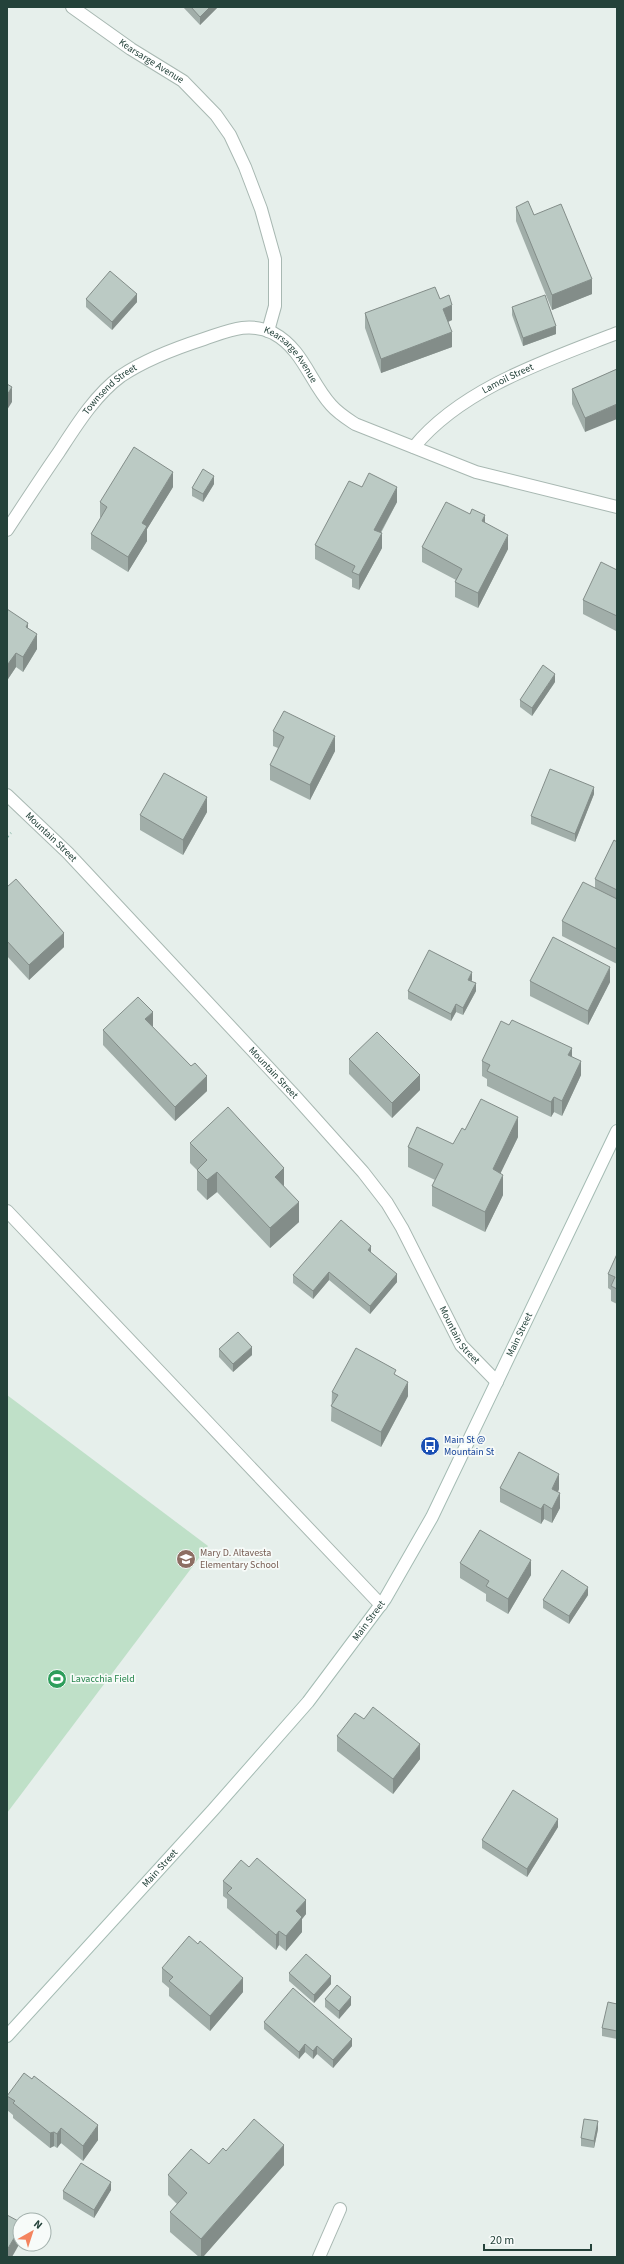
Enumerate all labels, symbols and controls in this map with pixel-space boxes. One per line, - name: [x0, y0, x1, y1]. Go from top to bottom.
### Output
- street label: Kearsarge Avenue: [116, 35, 186, 87]
- street label: Kearsarge Avenue: [262, 323, 321, 386]
- street label: Townsend Street: [79, 360, 140, 418]
- street label: Lamoil Street: [479, 360, 536, 397]
- street label: Mountain Street: [22, 809, 81, 866]
- street label: Mountain Street: [245, 1044, 302, 1102]
- street label: Mountain Street: [436, 1304, 483, 1368]
- street label: Main Street: [503, 1310, 536, 1359]
- place label: Main St @ Mountain St: [444, 1433, 495, 1459]
- bus stop icon: Main St @ Mountain St: [419, 1435, 441, 1457]
- place label: Mary D. Altavesta Elementary School: [200, 1546, 279, 1572]
- school or university icon: Mary D. Altavesta Elementary School: [175, 1548, 197, 1570]
- street label: Main Street: [349, 1597, 389, 1644]
- sports icon: Lavacchia Field: [46, 1668, 68, 1690]
- place label: Lavacchia Field: [71, 1672, 135, 1686]
- street label: Main Street: [139, 1846, 181, 1890]
- north arrow: [12, 2212, 52, 2252]
- text: N: [30, 2216, 46, 2233]
- scale bar: [484, 2226, 591, 2252]
- text: 20 m: [490, 2232, 514, 2249]

